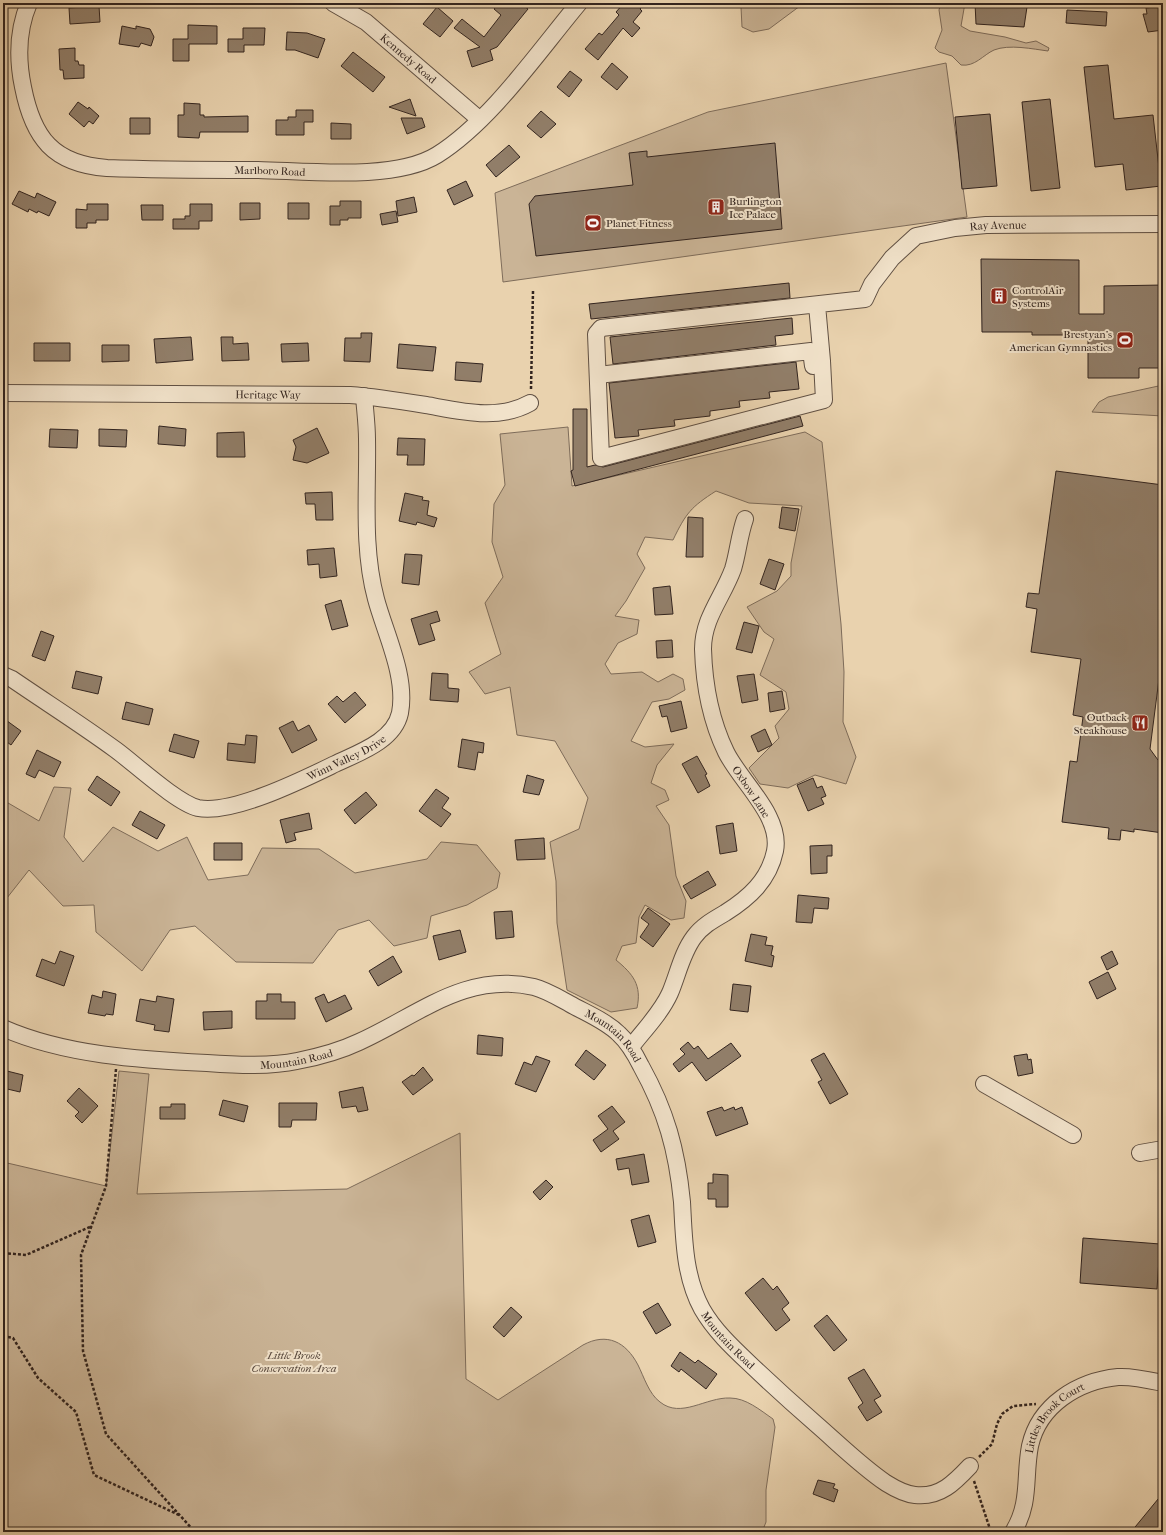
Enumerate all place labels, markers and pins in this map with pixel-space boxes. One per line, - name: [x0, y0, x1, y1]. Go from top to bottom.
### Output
- place label: Burlington Ice Palace: [729, 195, 782, 221]
- building icon: Burlington Ice Palace: [706, 197, 726, 217]
- sports icon: Planet Fitness: [583, 213, 603, 233]
- place label: Planet Fitness: [606, 217, 672, 230]
- place label: ControlAir Systems: [1012, 284, 1064, 310]
- building icon: ControlAir Systems: [989, 286, 1009, 306]
- place label: Brestyan's American Gymnastics: [1009, 328, 1112, 354]
- sports icon: Brestyan's American Gymnastics: [1115, 330, 1135, 350]
- place label: Outback Steakhouse: [1074, 711, 1128, 737]
- restaurant icon: Outback Steakhouse: [1130, 713, 1150, 733]

